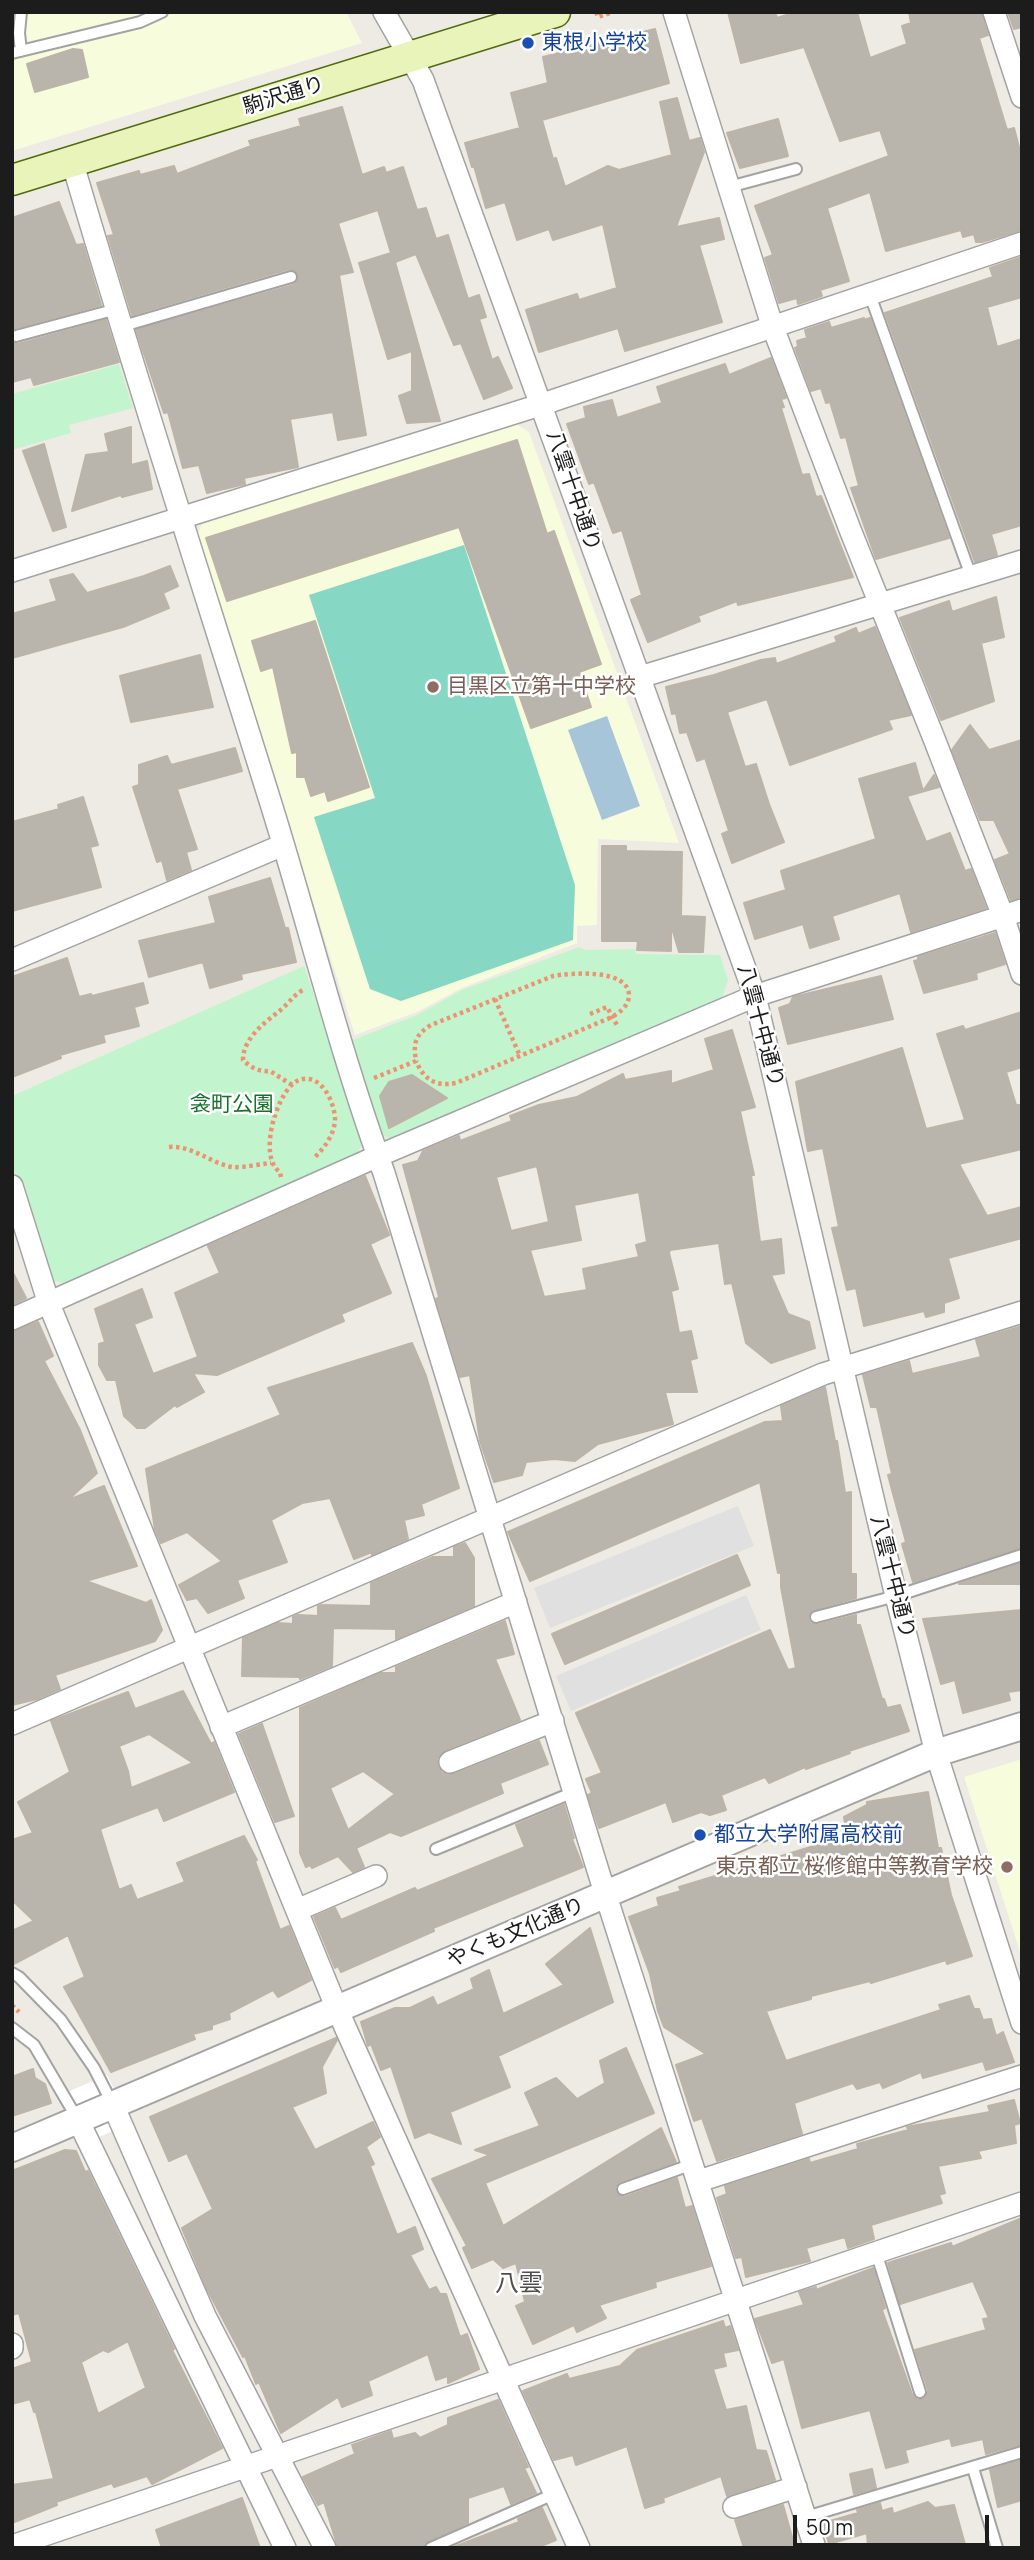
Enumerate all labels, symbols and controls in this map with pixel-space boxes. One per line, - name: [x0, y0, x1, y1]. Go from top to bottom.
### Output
- place label: 東根小学校: [542, 30, 647, 56]
- marker: 東根小学校: [520, 35, 536, 51]
- street label: 駒沢通り: [240, 72, 328, 120]
- street label: 八雲十中通り: [541, 427, 605, 555]
- place label: 目黒区立第十中学校: [447, 674, 636, 700]
- marker: 目黒区立第十中学校: [425, 679, 441, 695]
- street label: 八雲十中通り: [732, 962, 788, 1090]
- park label: 衾町公園: [190, 1092, 274, 1118]
- street label: 八雲十中通り: [865, 1513, 919, 1641]
- place label: 都立大学附属高校前: [714, 1822, 903, 1848]
- marker: 都立大学附属高校前: [692, 1827, 708, 1843]
- place label: 東京都立 桜修館中等教育学校: [716, 1854, 993, 1880]
- marker: 東京都立 桜修館中等教育学校: [999, 1859, 1015, 1875]
- street label: やくも文化通り: [443, 1893, 589, 1973]
- district label: 八雲: [495, 2270, 543, 2298]
- scale bar: [796, 2500, 992, 2544]
- text: 50 m: [806, 2513, 853, 2541]

